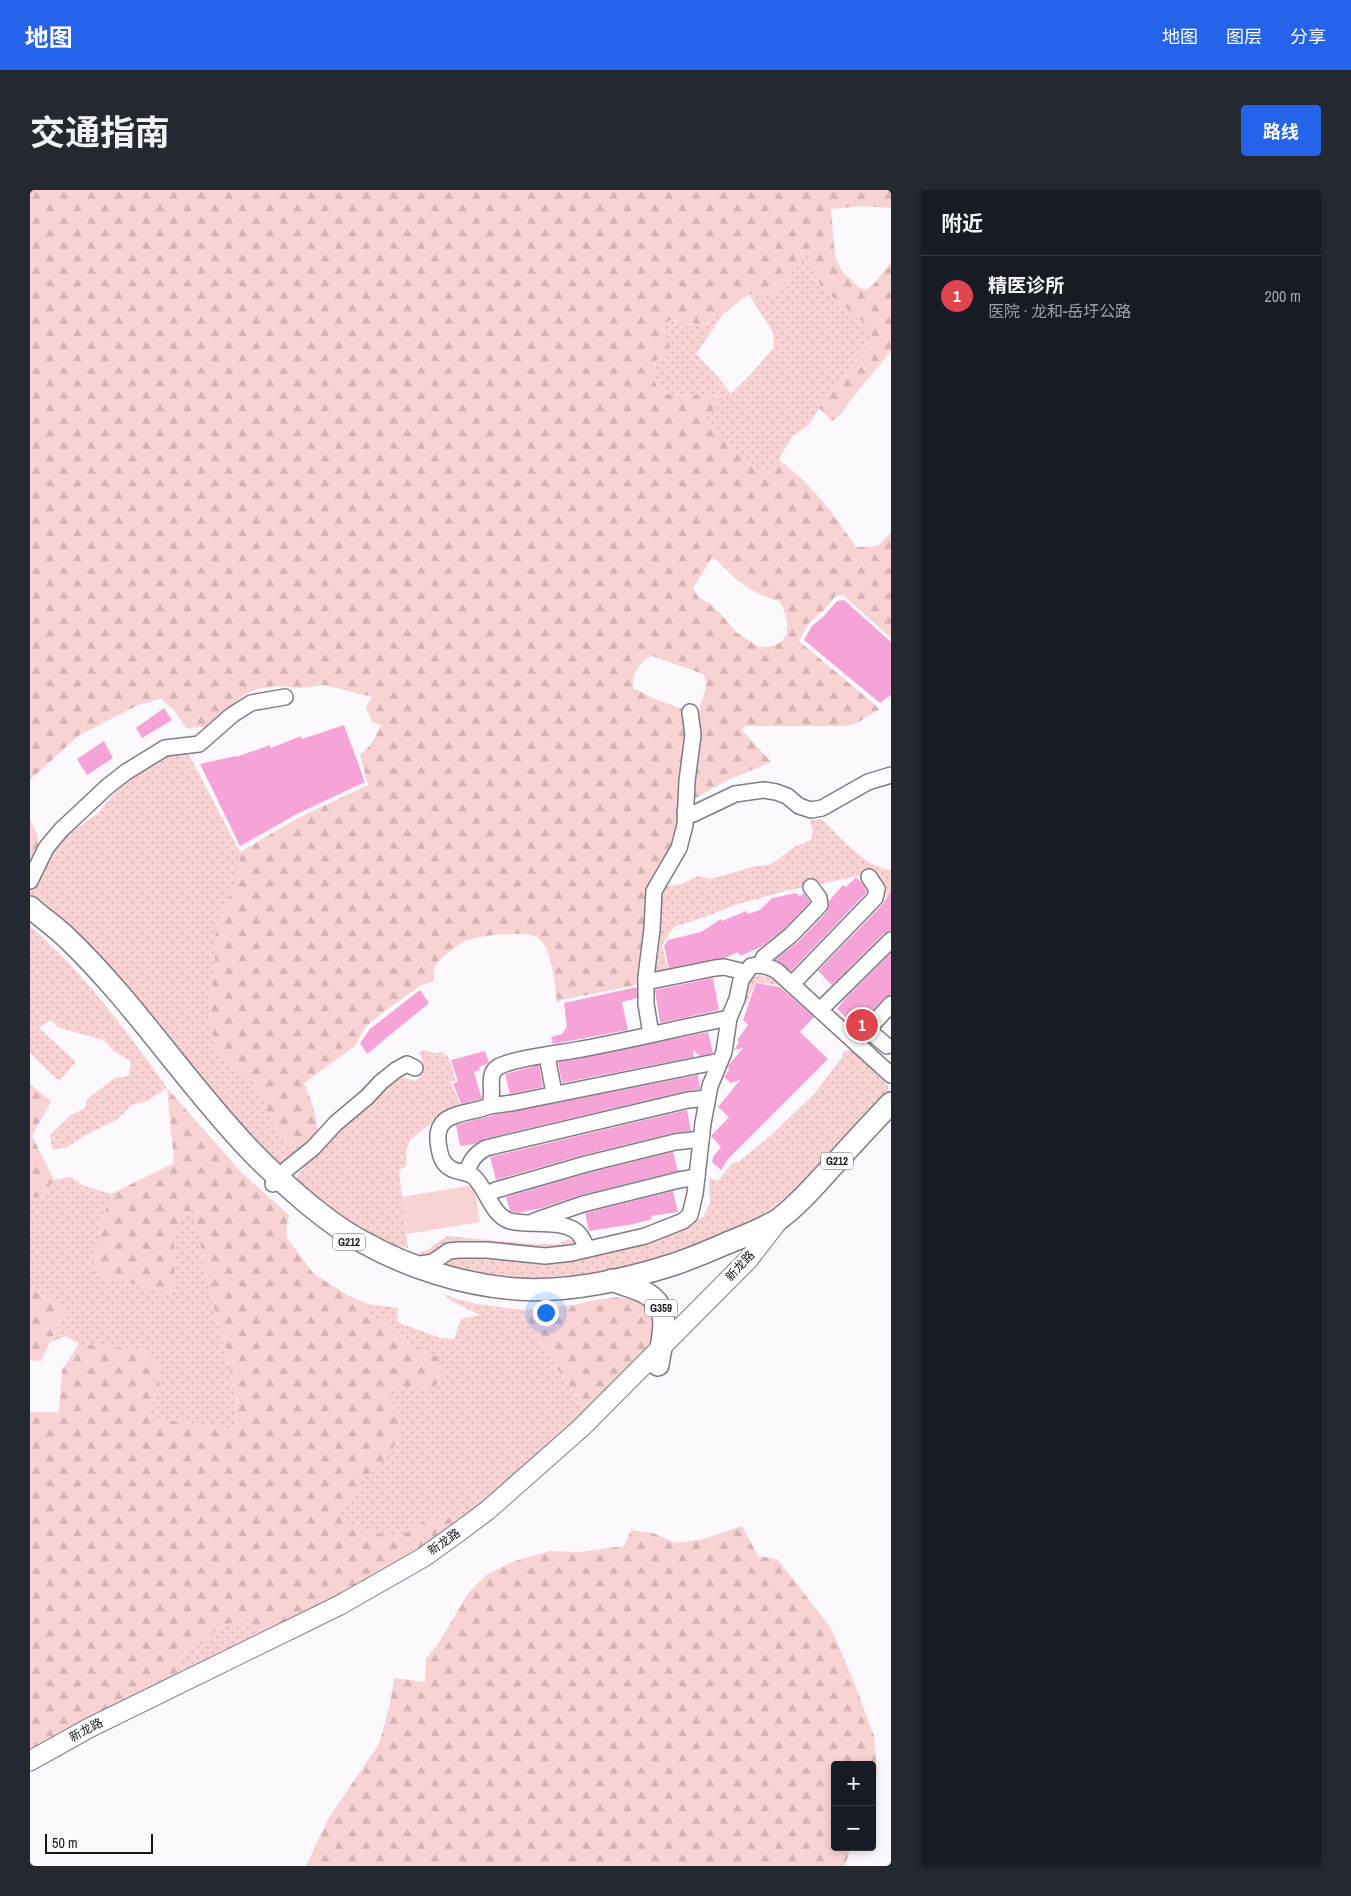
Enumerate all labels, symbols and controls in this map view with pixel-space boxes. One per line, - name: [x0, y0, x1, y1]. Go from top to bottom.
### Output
- text: 地图: [25, 21, 73, 53]
- text: 地图: [1162, 24, 1198, 49]
- text: 图层: [1226, 24, 1262, 49]
- text: 分享: [1290, 24, 1326, 49]
- button: 路线: [1241, 105, 1321, 156]
- text: 交通指南: [30, 109, 170, 156]
- text: 附近: [941, 209, 983, 238]
- text: 精医诊所: [988, 272, 1064, 298]
- text: 1: [953, 285, 961, 307]
- text: 200 m: [1265, 285, 1301, 307]
- text: 医院 · 龙和-岳圩公路: [988, 300, 1131, 322]
- pin: 1: [846, 1006, 878, 1044]
- road number: G212: [821, 1152, 853, 1169]
- road number: G212: [333, 1234, 365, 1250]
- street label: 新龙路: [722, 1247, 758, 1285]
- your location: [533, 1300, 559, 1326]
- road number: G359: [645, 1300, 677, 1316]
- street label: 新龙路: [425, 1525, 463, 1559]
- street label: 新龙路: [66, 1714, 106, 1746]
- map controls: [831, 1761, 876, 1851]
- button: +: [831, 1761, 876, 1806]
- button: −: [831, 1806, 876, 1851]
- scale bar: [45, 1831, 152, 1854]
- text: 50 m: [52, 1834, 78, 1852]

